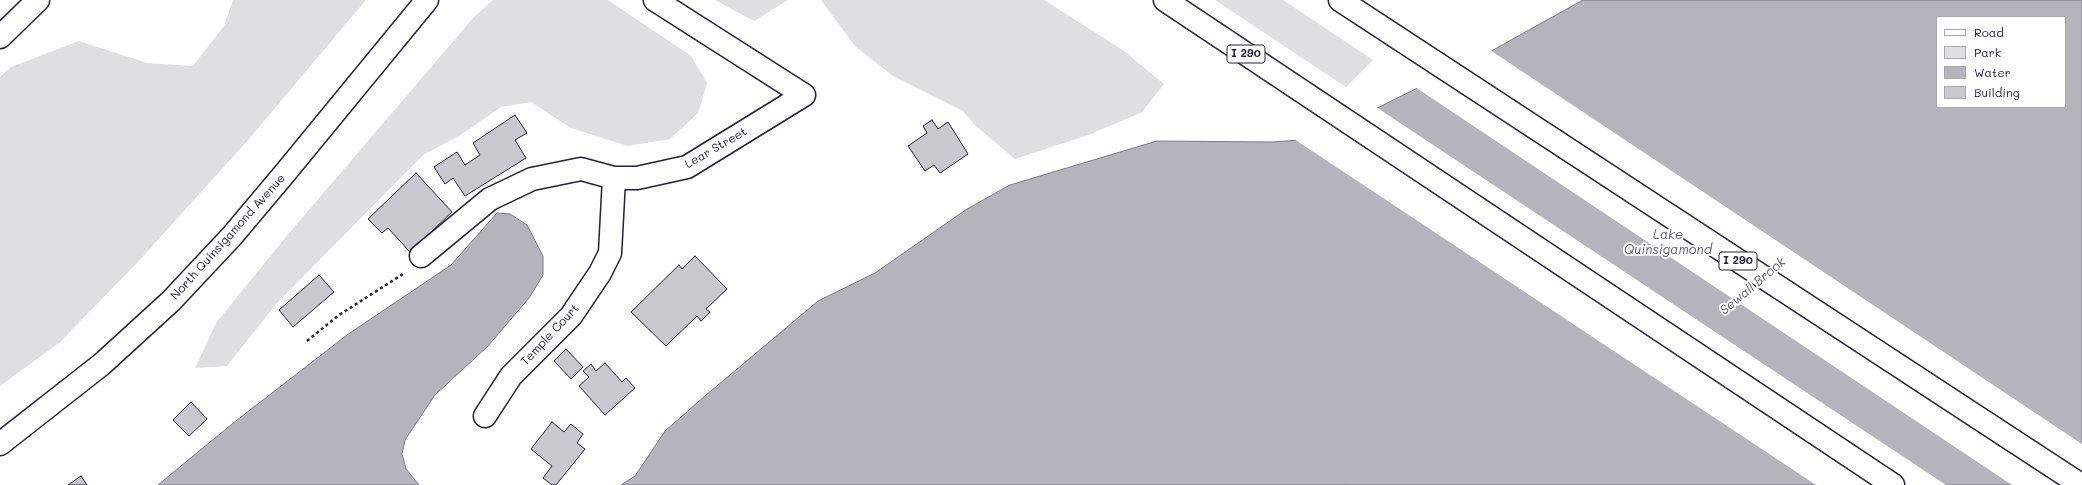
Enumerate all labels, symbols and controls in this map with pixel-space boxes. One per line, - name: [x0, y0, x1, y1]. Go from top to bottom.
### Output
- legend: [1936, 16, 2066, 108]
- text: Road: [1974, 24, 2004, 40]
- text: Park: [1974, 44, 2001, 60]
- road number: I 290: [1227, 45, 1265, 63]
- text: Water: [1974, 64, 2011, 80]
- text: Building: [1974, 84, 2020, 100]
- street label: Lear Street: [682, 124, 750, 172]
- street label: North Quinsigamond Avenue: [168, 171, 288, 303]
- water label: Lake Quinsigamond: [1624, 227, 1712, 258]
- road number: I 290: [1719, 252, 1757, 270]
- water label: Sewall Brook: [1717, 254, 1789, 318]
- street label: Temple Court: [518, 301, 582, 369]

